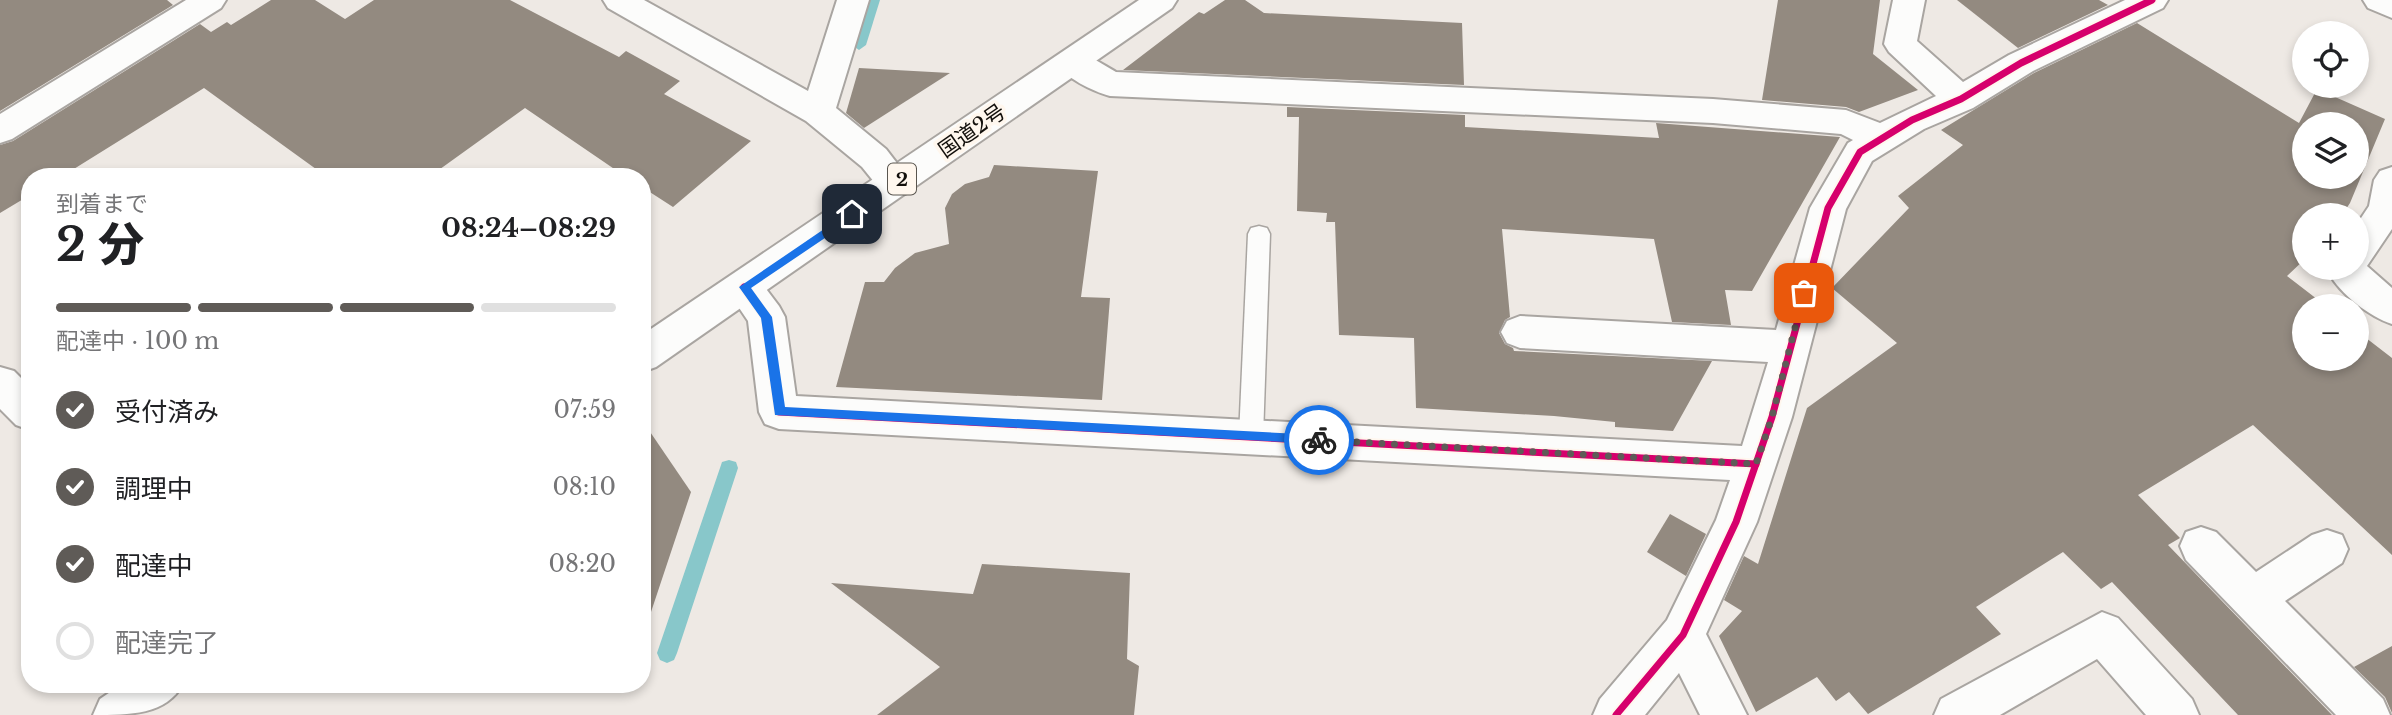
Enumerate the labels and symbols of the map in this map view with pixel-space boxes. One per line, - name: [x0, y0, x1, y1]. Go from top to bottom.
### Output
- street label: 国道2号: [933, 99, 1011, 163]
- road number: 2: [888, 164, 916, 195]
- pin: [822, 184, 882, 244]
- pin: [1774, 263, 1834, 323]
- courier: [1284, 405, 1354, 475]

